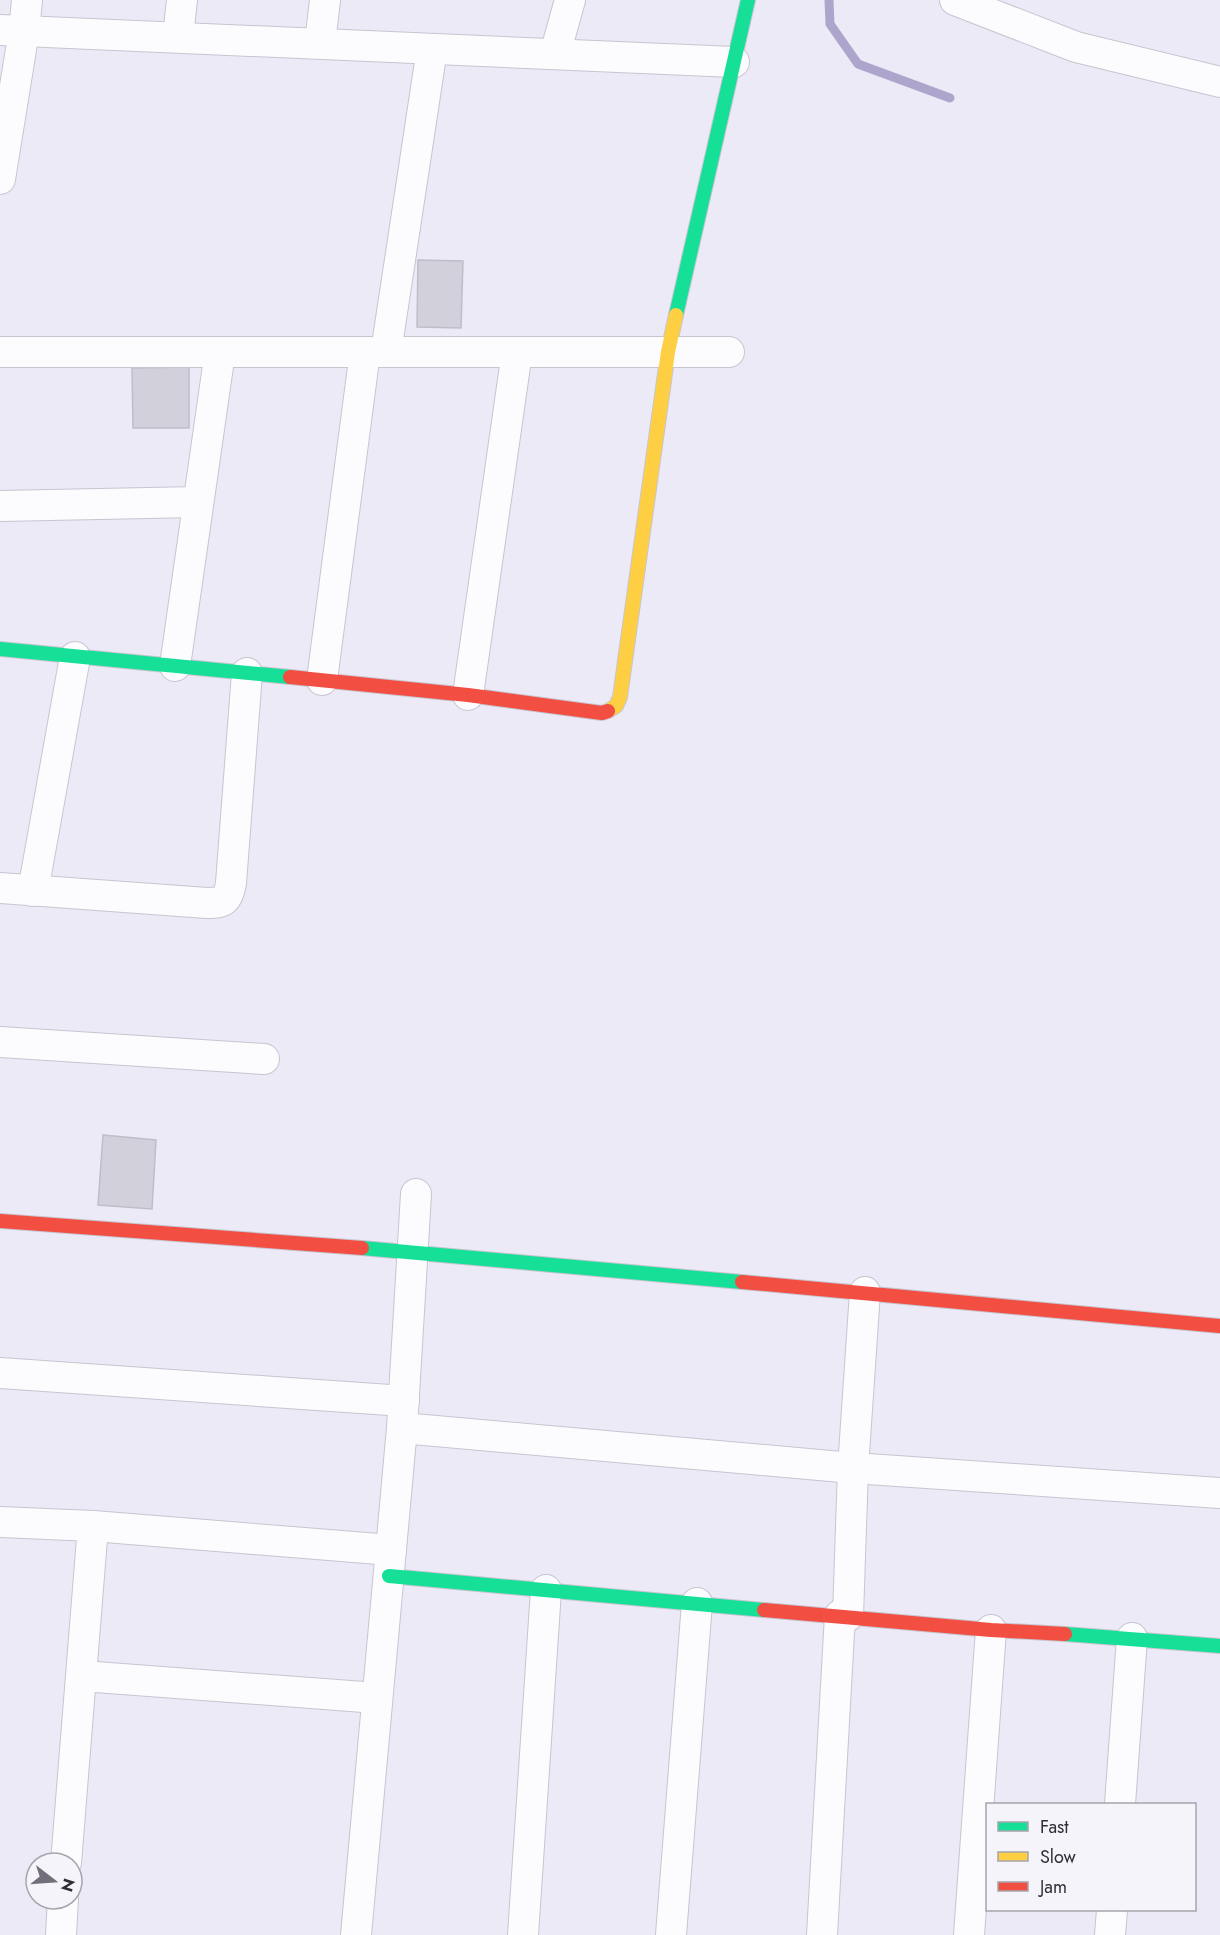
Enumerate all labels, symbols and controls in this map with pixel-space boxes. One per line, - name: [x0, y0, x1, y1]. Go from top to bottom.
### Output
- legend: [986, 1803, 1196, 1911]
- text: Fast: [1040, 1814, 1069, 1840]
- text: Slow: [1040, 1844, 1077, 1870]
- north arrow: [24, 1851, 84, 1911]
- text: Jam: [1038, 1874, 1067, 1900]
- text: N: [55, 1876, 81, 1895]

